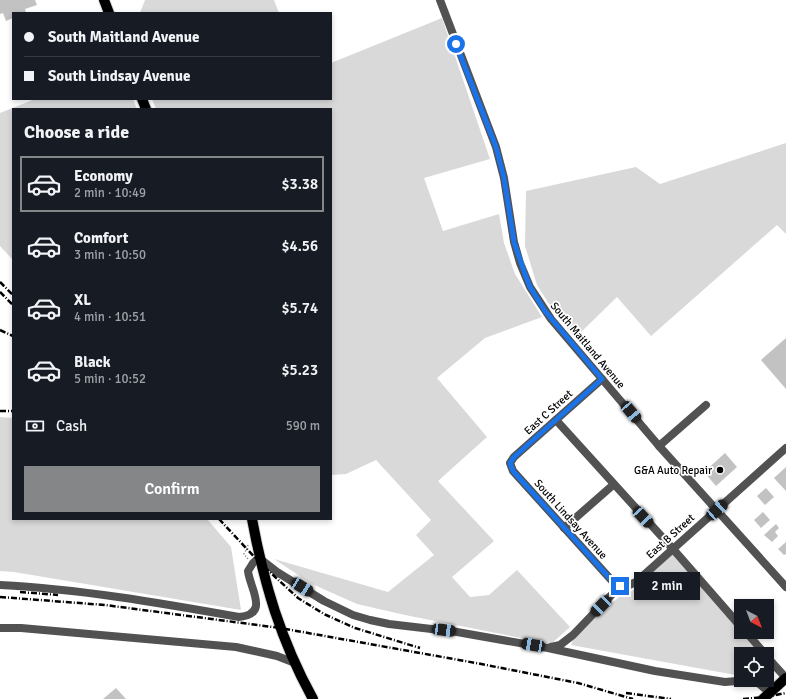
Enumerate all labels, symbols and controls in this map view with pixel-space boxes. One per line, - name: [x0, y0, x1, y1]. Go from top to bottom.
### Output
- text: South Maitland Avenue: [48, 28, 199, 46]
- route start: [447, 35, 465, 53]
- text: South Lindsay Avenue: [48, 67, 190, 85]
- text: Choose a ride: [24, 121, 129, 143]
- icon: car: [26, 166, 62, 202]
- text: Economy: [74, 167, 133, 185]
- text: $3.38: [281, 175, 318, 193]
- text: 2 min · 10:49: [74, 185, 146, 201]
- icon: car: [26, 228, 62, 264]
- text: Comfort: [74, 229, 128, 247]
- text: $4.56: [281, 237, 318, 255]
- text: 3 min · 10:50: [74, 247, 146, 263]
- icon: car: [26, 290, 62, 326]
- text: XL: [74, 291, 91, 309]
- text: $5.74: [281, 299, 318, 317]
- street label: South Maitland Avenue: [548, 299, 628, 391]
- text: 4 min · 10:51: [74, 309, 146, 325]
- icon: car: [26, 352, 62, 388]
- text: Black: [74, 353, 111, 371]
- text: $5.23: [281, 361, 318, 379]
- text: 5 min · 10:52: [74, 371, 146, 387]
- street label: East C Street: [521, 387, 575, 437]
- car: [619, 399, 643, 425]
- icon: cash: [24, 415, 46, 437]
- text: Cash: [56, 417, 87, 435]
- text: 590 m: [286, 418, 320, 434]
- place label: G&A Auto Repair: [634, 464, 712, 477]
- marker: G&A Auto Repair: [715, 465, 725, 475]
- button: Confirm: [24, 466, 320, 512]
- street label: South Lindsay Avenue: [531, 477, 610, 562]
- car: [704, 498, 730, 522]
- car: [630, 504, 656, 530]
- street label: East B Street: [643, 511, 697, 561]
- callout: 2 min: [634, 572, 700, 600]
- car: [289, 576, 315, 598]
- route end: [611, 577, 629, 595]
- text: 2 min: [651, 578, 683, 594]
- car: [588, 593, 614, 619]
- north arrow: [734, 599, 774, 639]
- map controls: [734, 599, 774, 687]
- car: [431, 623, 457, 637]
- car: [520, 637, 546, 653]
- button: locate: [734, 647, 774, 687]

